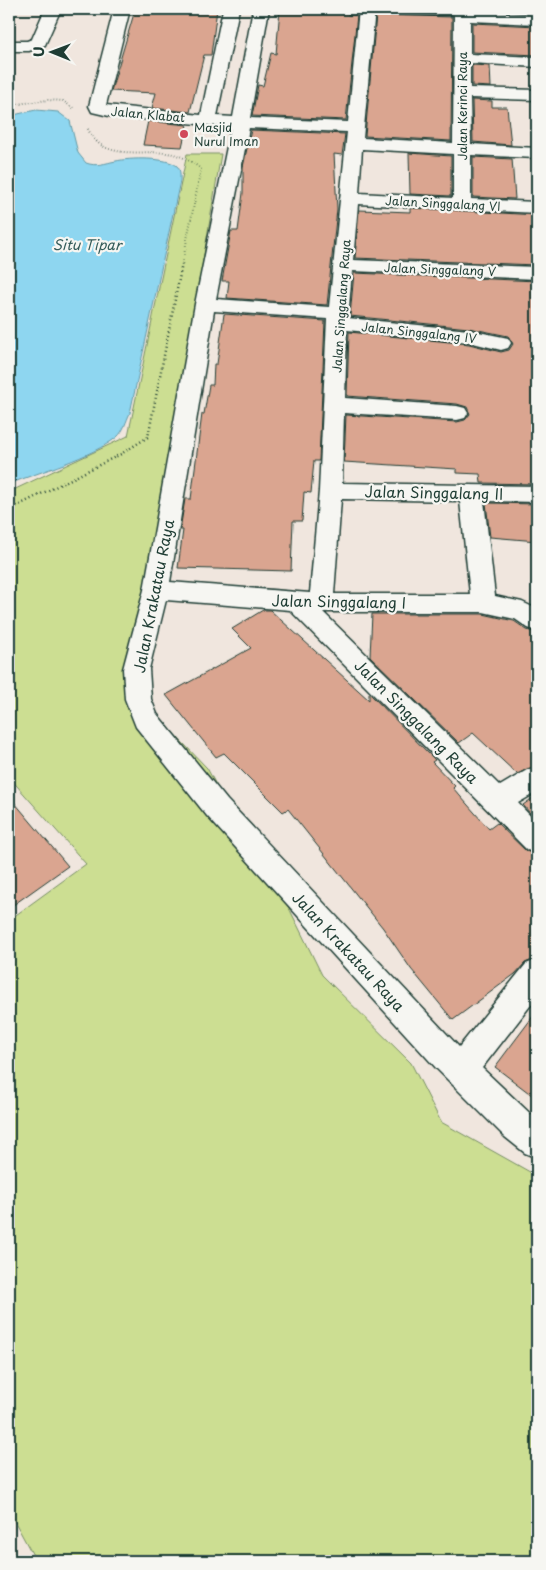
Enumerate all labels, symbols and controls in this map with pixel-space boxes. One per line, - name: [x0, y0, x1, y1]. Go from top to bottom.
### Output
- north arrow: [28, 28, 78, 78]
- text: U: [28, 46, 49, 57]
- street label: Jalan Kerinci Raya: [453, 51, 471, 160]
- street label: Jalan Klabat: [110, 102, 186, 126]
- place label: Masjid Nurul Iman: [194, 118, 258, 150]
- marker: Masjid Nurul Iman: [178, 128, 190, 140]
- street label: Jalan Singgalang VI: [385, 191, 501, 215]
- water label: Situ Tipar: [53, 234, 123, 255]
- street label: Jalan Singgalang Raya: [327, 238, 355, 373]
- street label: Jalan Singgalang V: [384, 258, 497, 280]
- street label: Jalan Singgalang IV: [360, 317, 478, 347]
- street label: Jalan Singgalang II: [364, 479, 504, 505]
- street label: Jalan Krakatau Raya: [127, 517, 179, 675]
- street label: Jalan Singgalang I: [271, 588, 407, 614]
- street label: Jalan Singgalang Raya: [350, 654, 485, 789]
- street label: Jalan Krakatau Raya: [287, 886, 411, 1016]

